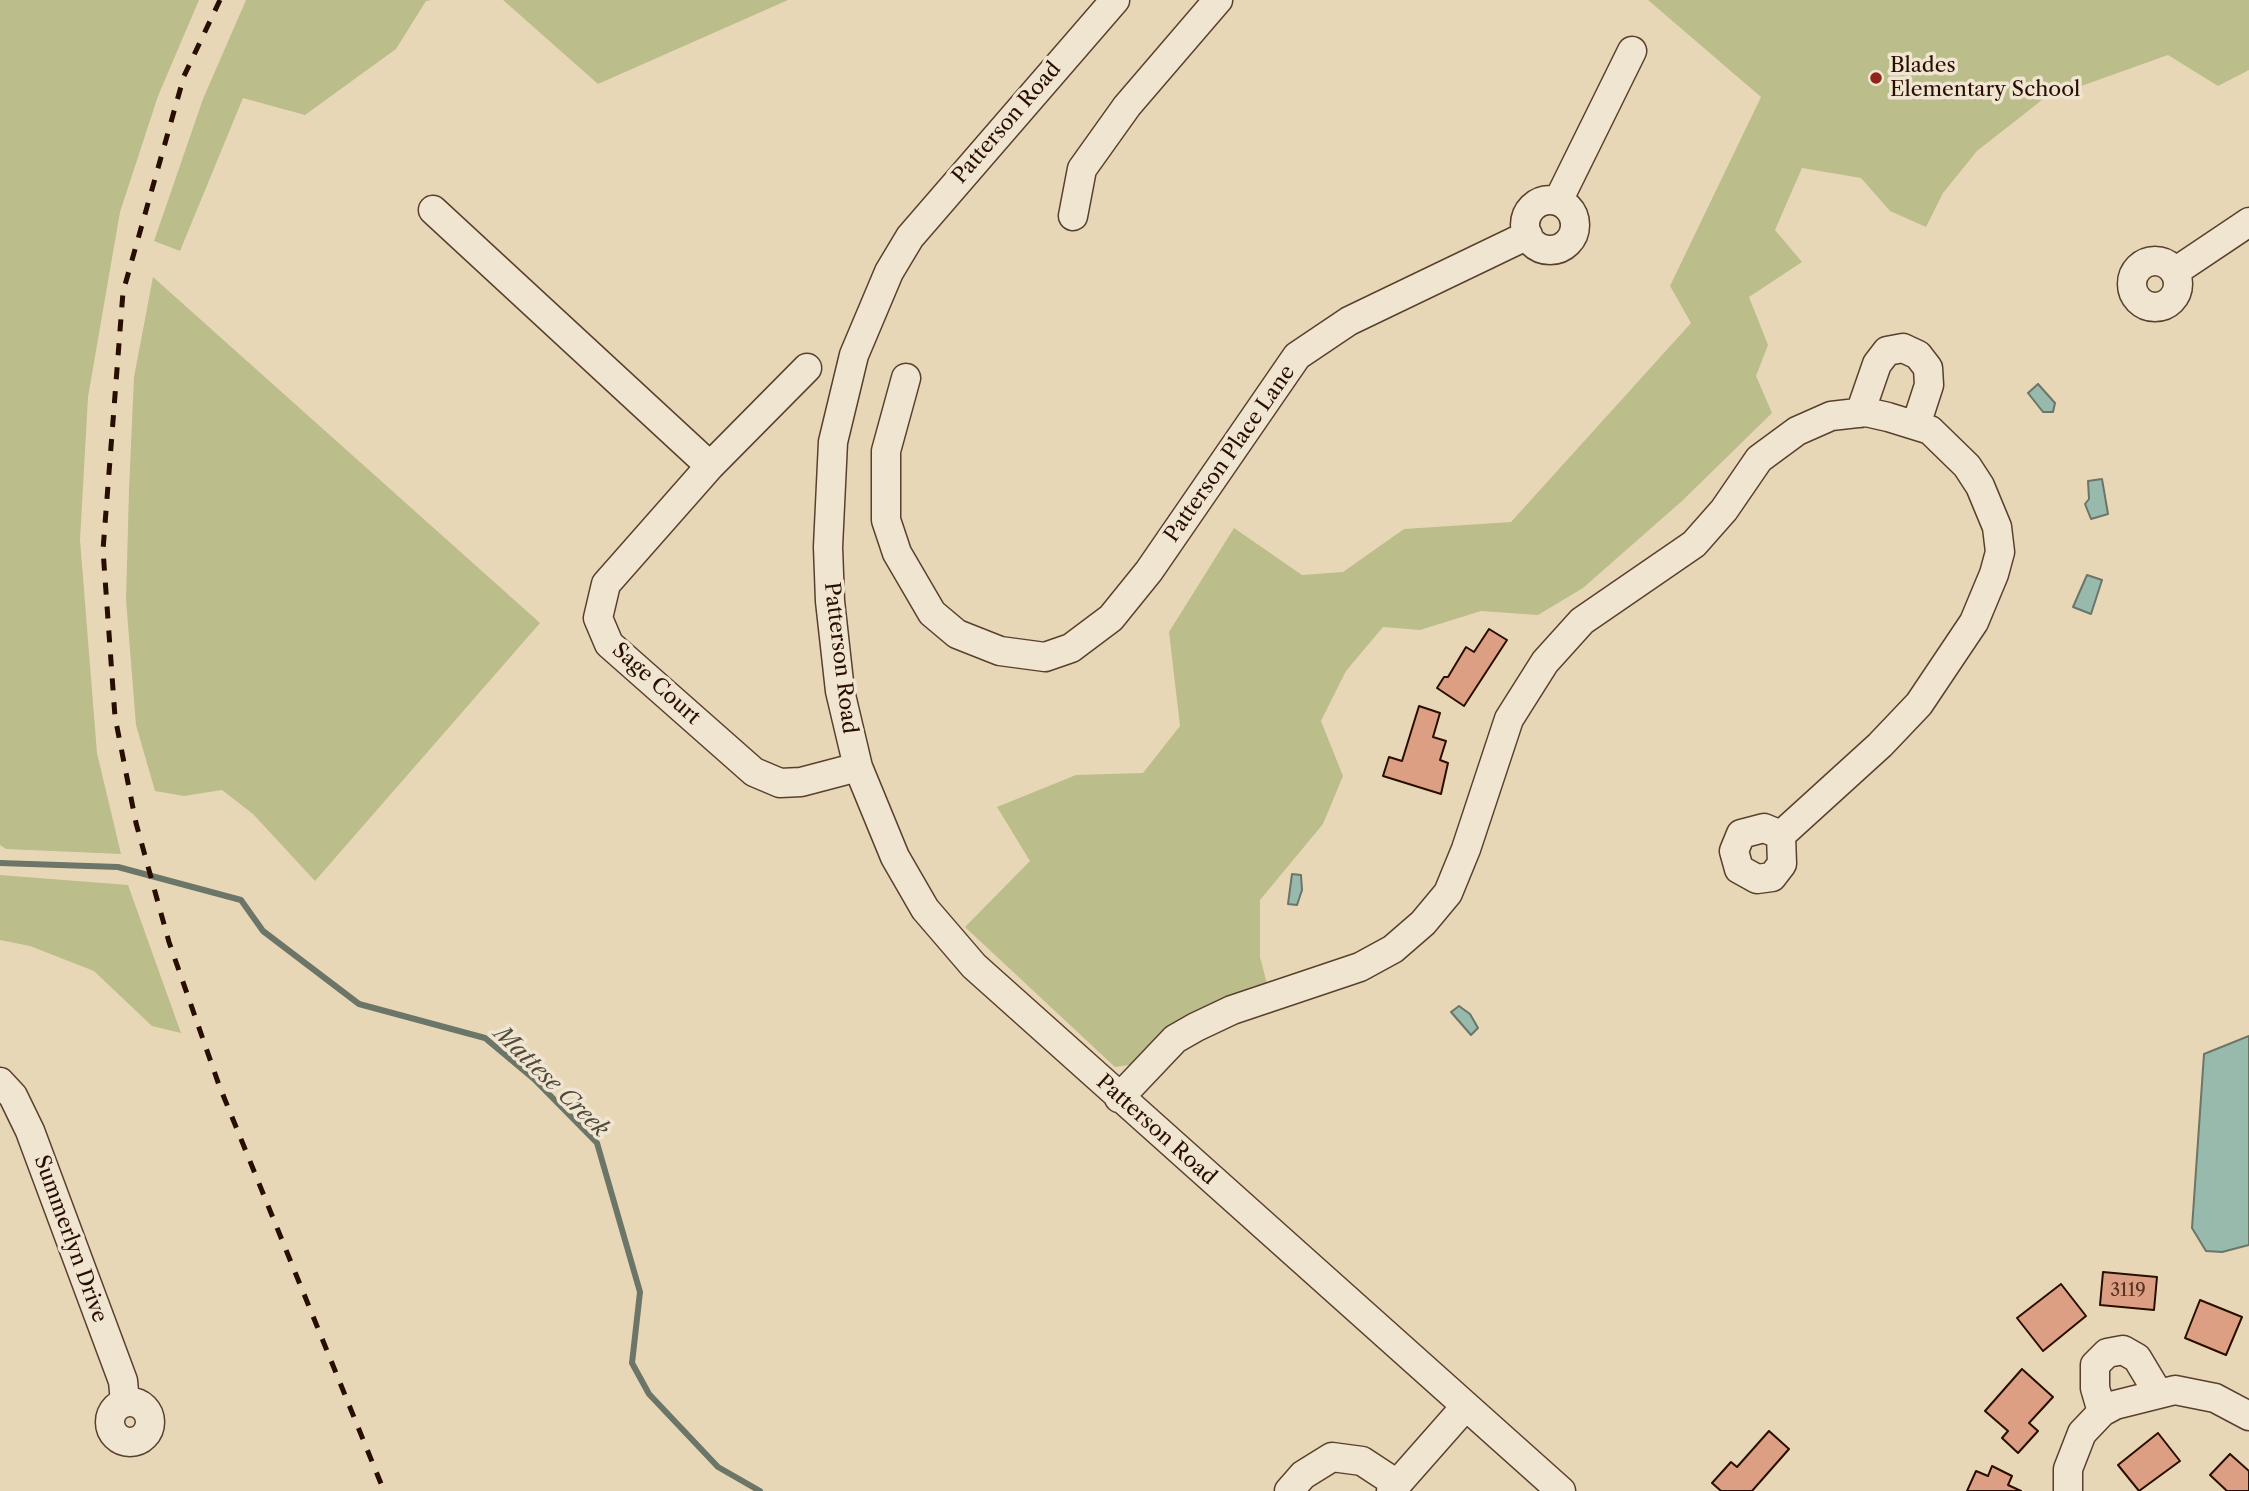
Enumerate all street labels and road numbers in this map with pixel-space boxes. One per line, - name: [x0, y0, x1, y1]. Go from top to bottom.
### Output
- street label: Patterson Road: [947, 57, 1067, 189]
- street label: Patterson Place Lane: [1159, 361, 1301, 547]
- street label: Patterson Road: [818, 581, 862, 735]
- street label: Sage Court: [607, 638, 705, 730]
- street label: Patterson Road: [1091, 1070, 1221, 1190]
- street label: Summerlyn Drive: [28, 1152, 112, 1326]

